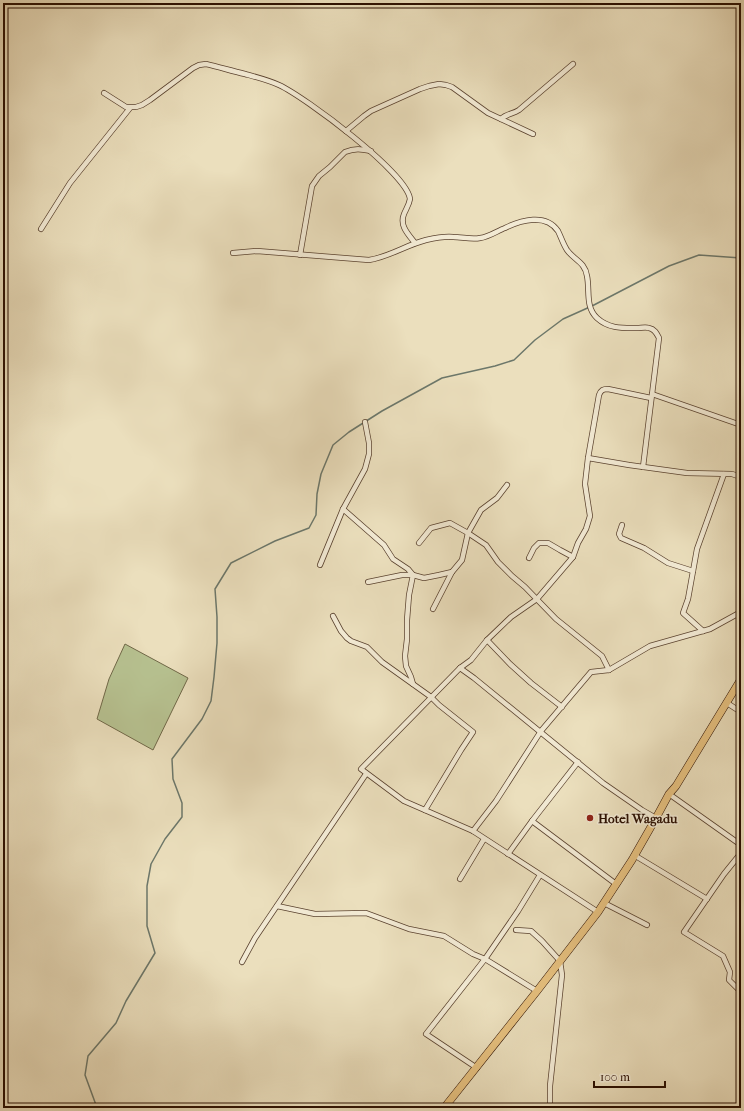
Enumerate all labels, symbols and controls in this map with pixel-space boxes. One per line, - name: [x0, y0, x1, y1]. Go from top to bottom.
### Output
- place label: Hotel Wagadu: [598, 811, 678, 827]
- marker: Hotel Wagadu: [585, 813, 595, 823]
- scale bar: [594, 1063, 665, 1089]
- text: 100 m: [600, 1070, 630, 1084]

